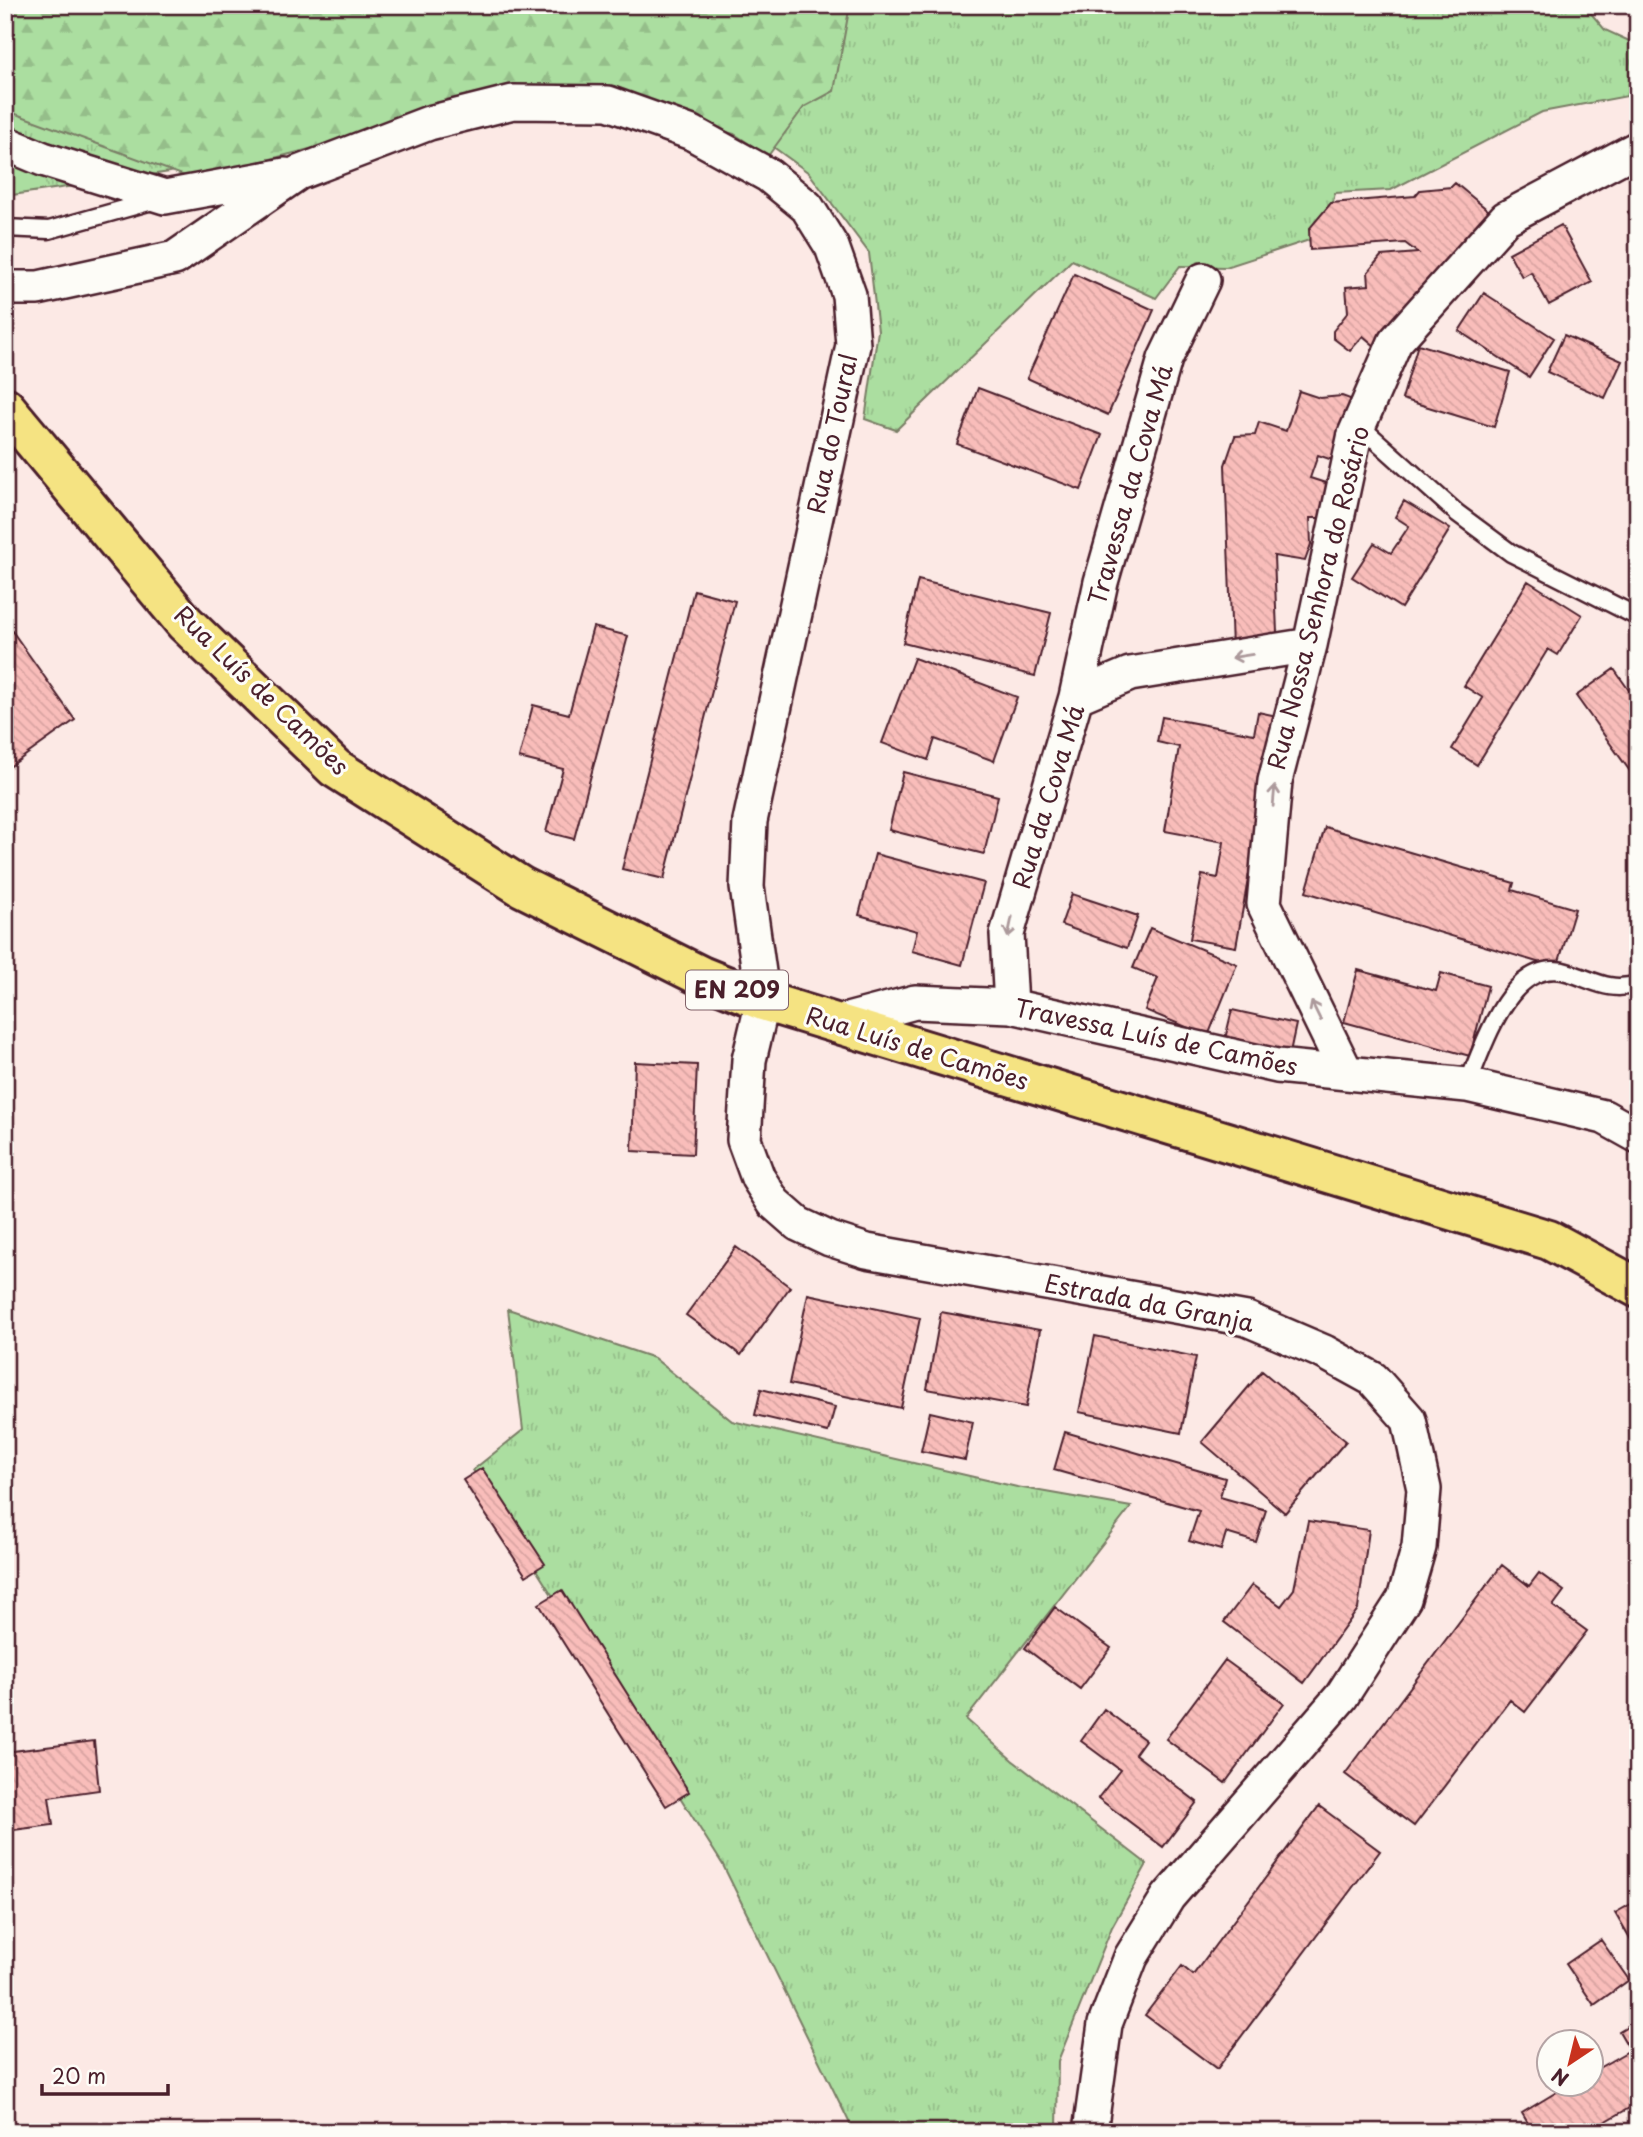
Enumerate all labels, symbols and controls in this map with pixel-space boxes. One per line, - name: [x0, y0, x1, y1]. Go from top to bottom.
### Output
- street label: Rua do Toural: [797, 350, 866, 517]
- street label: Travessa da Cova Má: [1077, 360, 1181, 609]
- street label: Rua Nossa Senhora do Rosário: [1257, 422, 1377, 773]
- street label: Rua Luís de Camões: [167, 596, 358, 783]
- one-way arrow: [1231, 650, 1254, 663]
- street label: Rua da Cova Má: [1002, 700, 1092, 893]
- one-way arrow: [1267, 785, 1280, 807]
- one-way arrow: [1003, 915, 1016, 938]
- road number: EN 209: [686, 970, 788, 1009]
- street label: Travessa Luís de Camões: [1012, 988, 1301, 1084]
- street label: Rua Luís de Camões: [802, 996, 1033, 1098]
- one-way arrow: [1309, 1001, 1322, 1022]
- street label: Estrada da Granja: [1041, 1264, 1257, 1340]
- north arrow: [1534, 2028, 1604, 2098]
- scale bar: [42, 2053, 168, 2097]
- text: 20 m: [52, 2059, 106, 2091]
- text: N: [1545, 2062, 1574, 2094]

